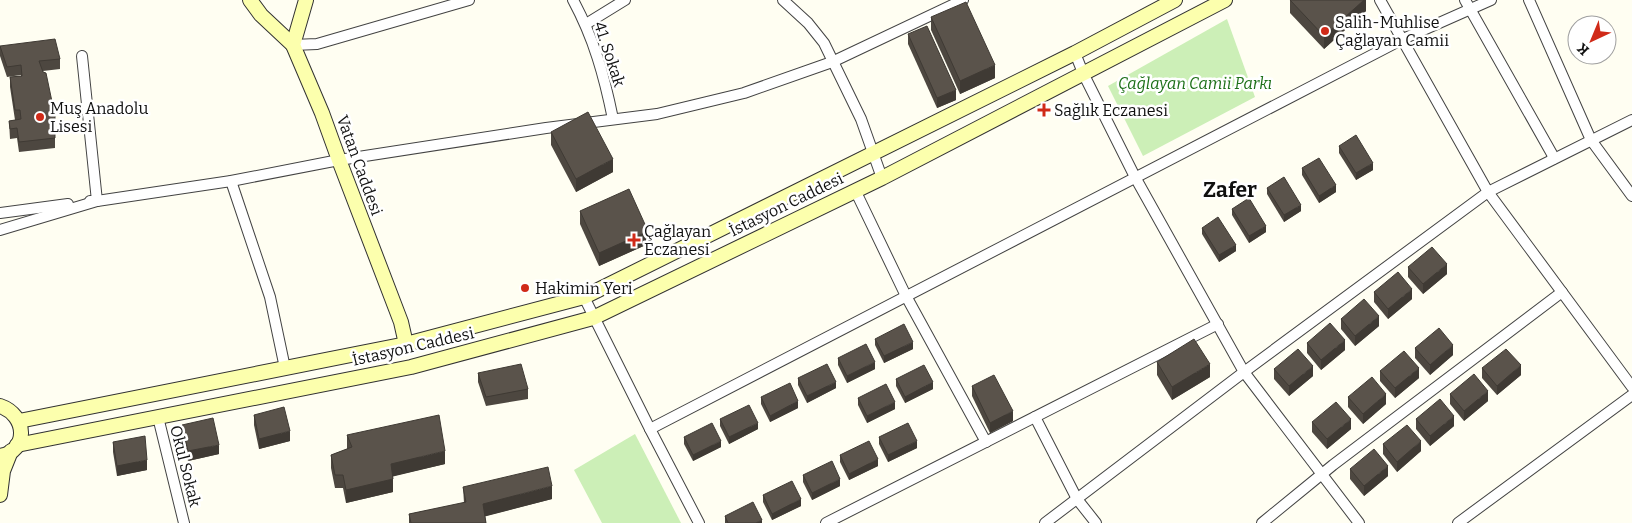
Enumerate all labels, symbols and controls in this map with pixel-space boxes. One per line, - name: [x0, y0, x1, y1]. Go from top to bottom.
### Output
- place label: Salih-Muhlise Çağlayan Camii: [1335, 13, 1449, 50]
- north arrow: [1567, 15, 1617, 65]
- street label: 41. Sokak: [590, 19, 629, 89]
- marker: Salih-Muhlise Çağlayan Camii: [1319, 25, 1331, 37]
- text: K: [1574, 39, 1593, 59]
- park label: Çağlayan Camii Parkı: [1118, 74, 1272, 93]
- place label: Muş Anadolu Lisesi: [50, 99, 148, 136]
- place label: Sağlık Eczanesi: [1054, 101, 1168, 120]
- marker: Sağlık Eczanesi: [1038, 104, 1050, 116]
- marker: Muş Anadolu Lisesi: [34, 111, 46, 123]
- street label: Vatan Caddesi: [333, 113, 387, 218]
- street label: İstasyon Caddesi: [726, 169, 846, 240]
- district label: Zafer: [1203, 177, 1257, 203]
- place label: Çağlayan Eczanesi: [644, 222, 711, 259]
- marker: Çağlayan Eczanesi: [628, 234, 640, 246]
- place label: Hakimin Yeri: [535, 279, 633, 298]
- marker: Hakimin Yeri: [519, 282, 531, 294]
- street label: İstasyon Caddesi: [350, 323, 476, 370]
- street label: Okul Sokak: [166, 423, 205, 509]

